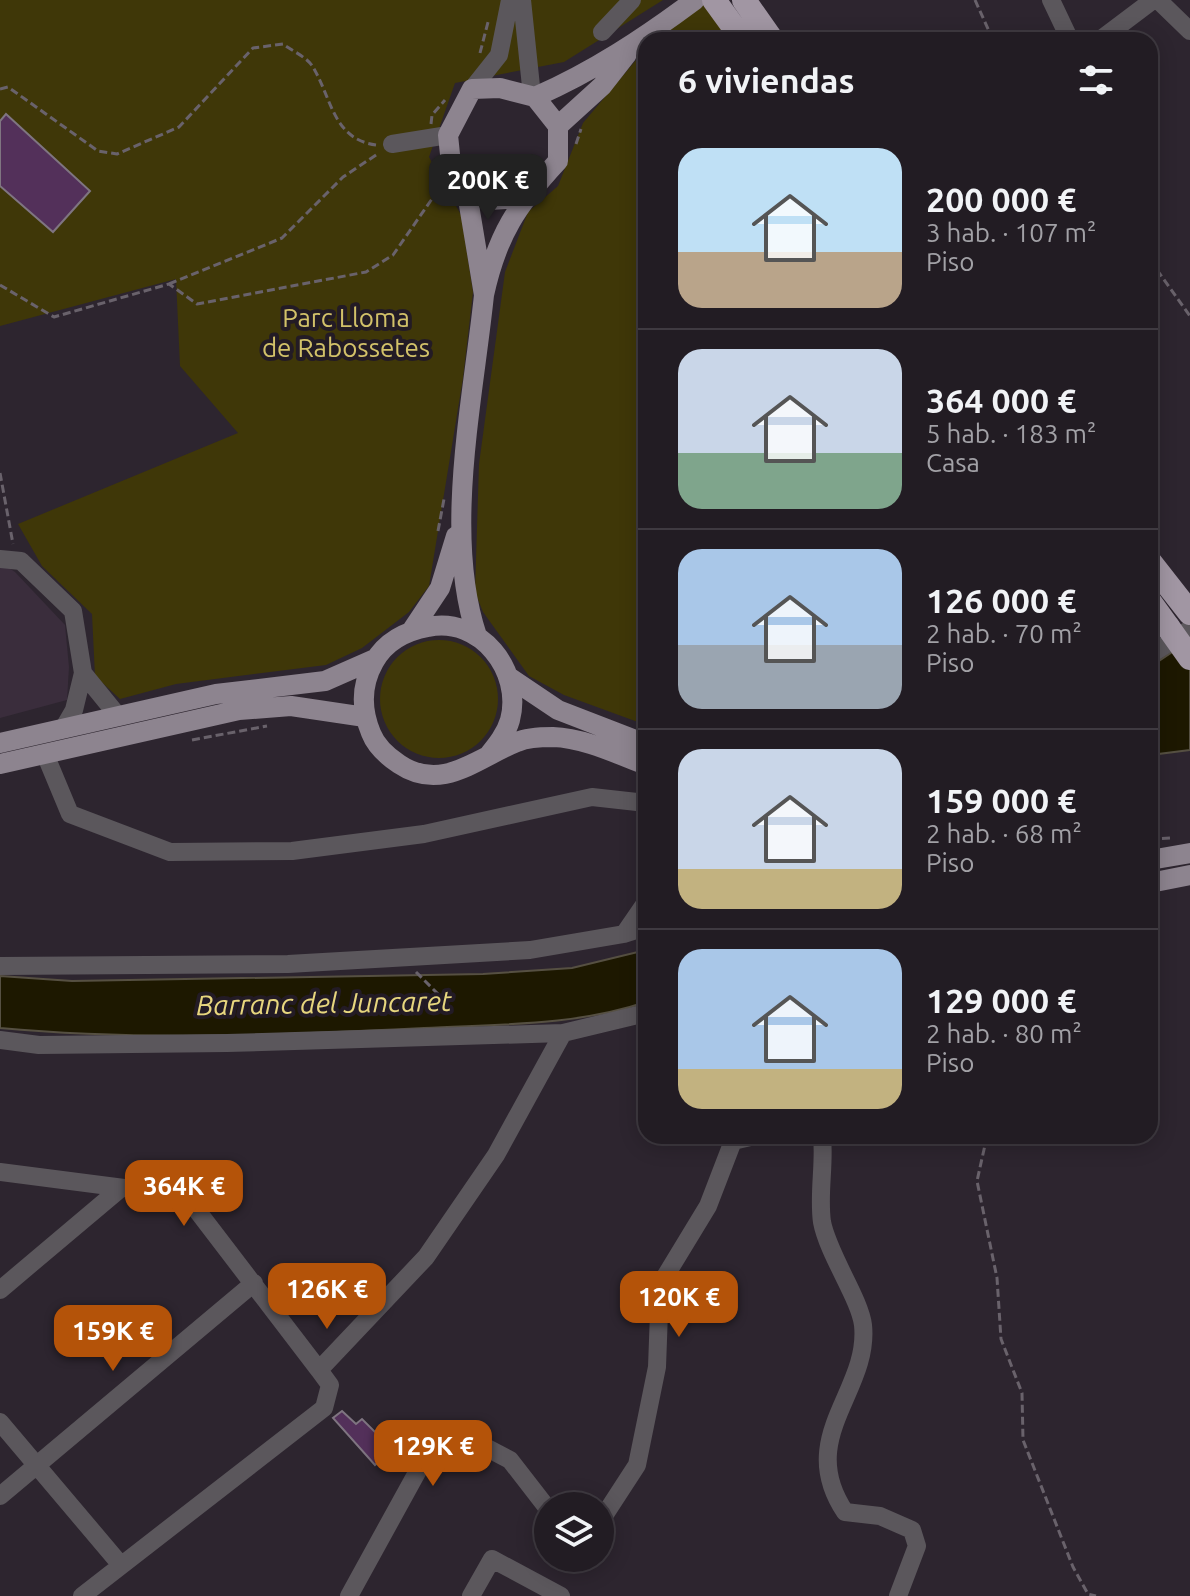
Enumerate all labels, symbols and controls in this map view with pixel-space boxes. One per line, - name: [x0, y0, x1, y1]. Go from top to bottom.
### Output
- icon: filters: [1074, 58, 1118, 102]
- text: 6 viviendas: [678, 61, 854, 99]
- pin: 200K €: [423, 154, 553, 222]
- text: 200K €: [447, 165, 529, 194]
- icon: home: [742, 180, 838, 276]
- text: 200 000 €: [926, 180, 1076, 218]
- text: 3 hab. · 107 m²: [926, 218, 1096, 247]
- text: Piso: [926, 247, 974, 276]
- park label: Parc Lloma de Rabossetes: [262, 303, 430, 362]
- icon: home: [742, 381, 838, 477]
- text: 364 000 €: [926, 381, 1076, 419]
- text: 5 hab. · 183 m²: [926, 419, 1096, 448]
- text: Casa: [926, 448, 980, 477]
- icon: home: [742, 581, 838, 677]
- text: 126 000 €: [926, 581, 1076, 619]
- text: 2 hab. · 70 m²: [926, 619, 1082, 648]
- text: Piso: [926, 648, 974, 677]
- icon: home: [742, 781, 838, 877]
- text: 159 000 €: [926, 781, 1076, 819]
- text: 2 hab. · 68 m²: [926, 819, 1082, 848]
- text: Piso: [926, 848, 974, 877]
- icon: home: [742, 981, 838, 1077]
- text: 129 000 €: [926, 981, 1076, 1019]
- water label: Barranc del Juncaret: [196, 985, 453, 1020]
- text: 2 hab. · 80 m²: [926, 1019, 1082, 1048]
- text: Piso: [926, 1048, 974, 1077]
- pin: 364K €: [119, 1160, 249, 1228]
- text: 364K €: [143, 1171, 225, 1200]
- pin: 126K €: [262, 1263, 392, 1331]
- pin: 120K €: [614, 1271, 744, 1339]
- text: 126K €: [286, 1274, 368, 1303]
- text: 120K €: [638, 1282, 720, 1311]
- pin: 159K €: [48, 1305, 178, 1373]
- text: 159K €: [72, 1316, 154, 1345]
- pin: 129K €: [368, 1420, 498, 1488]
- text: 129K €: [392, 1431, 474, 1460]
- map controls: [534, 1492, 614, 1572]
- button: layers: [534, 1492, 614, 1572]

